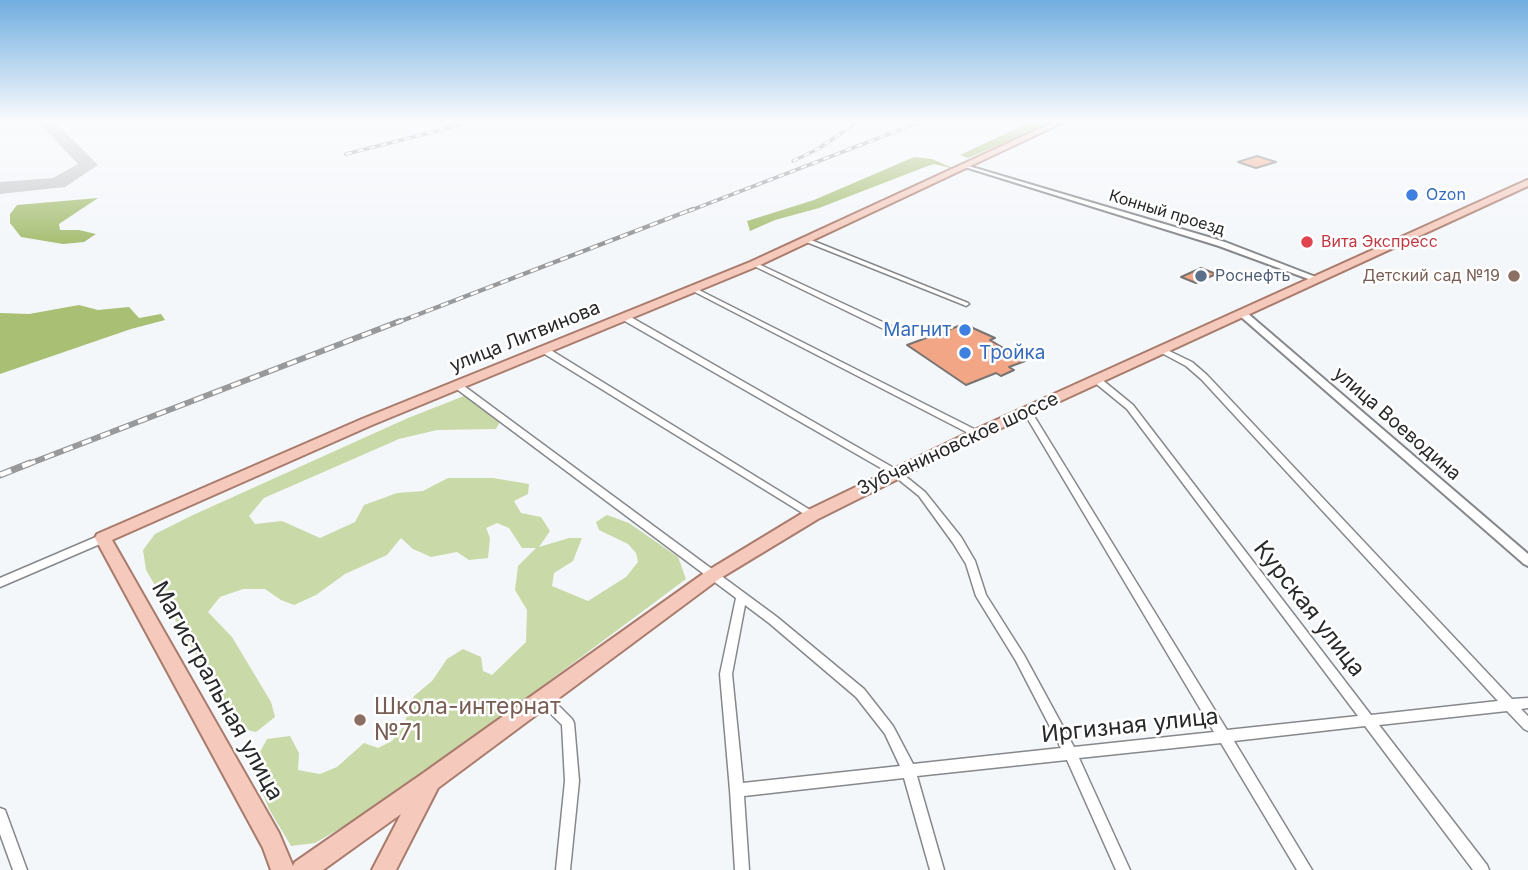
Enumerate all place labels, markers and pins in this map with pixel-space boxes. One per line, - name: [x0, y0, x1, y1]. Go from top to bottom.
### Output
- place label: Ozon: [1426, 185, 1466, 205]
- marker: Ozon: [1404, 187, 1420, 203]
- place label: Вита Экспресс: [1321, 232, 1438, 252]
- marker: Вита Экспресс: [1299, 234, 1315, 250]
- place label: Роснефть: [1215, 266, 1290, 286]
- place label: Детский сад №19: [1362, 266, 1500, 286]
- marker: Роснефть: [1193, 268, 1209, 284]
- marker: Детский сад №19: [1506, 268, 1522, 284]
- place label: Магнит: [883, 319, 951, 341]
- marker: Магнит: [957, 322, 973, 338]
- place label: Тройка: [979, 342, 1045, 364]
- marker: Тройка: [957, 345, 973, 361]
- place label: Школа-интернат №71: [374, 693, 561, 747]
- marker: Школа-интернат №71: [352, 712, 368, 728]

